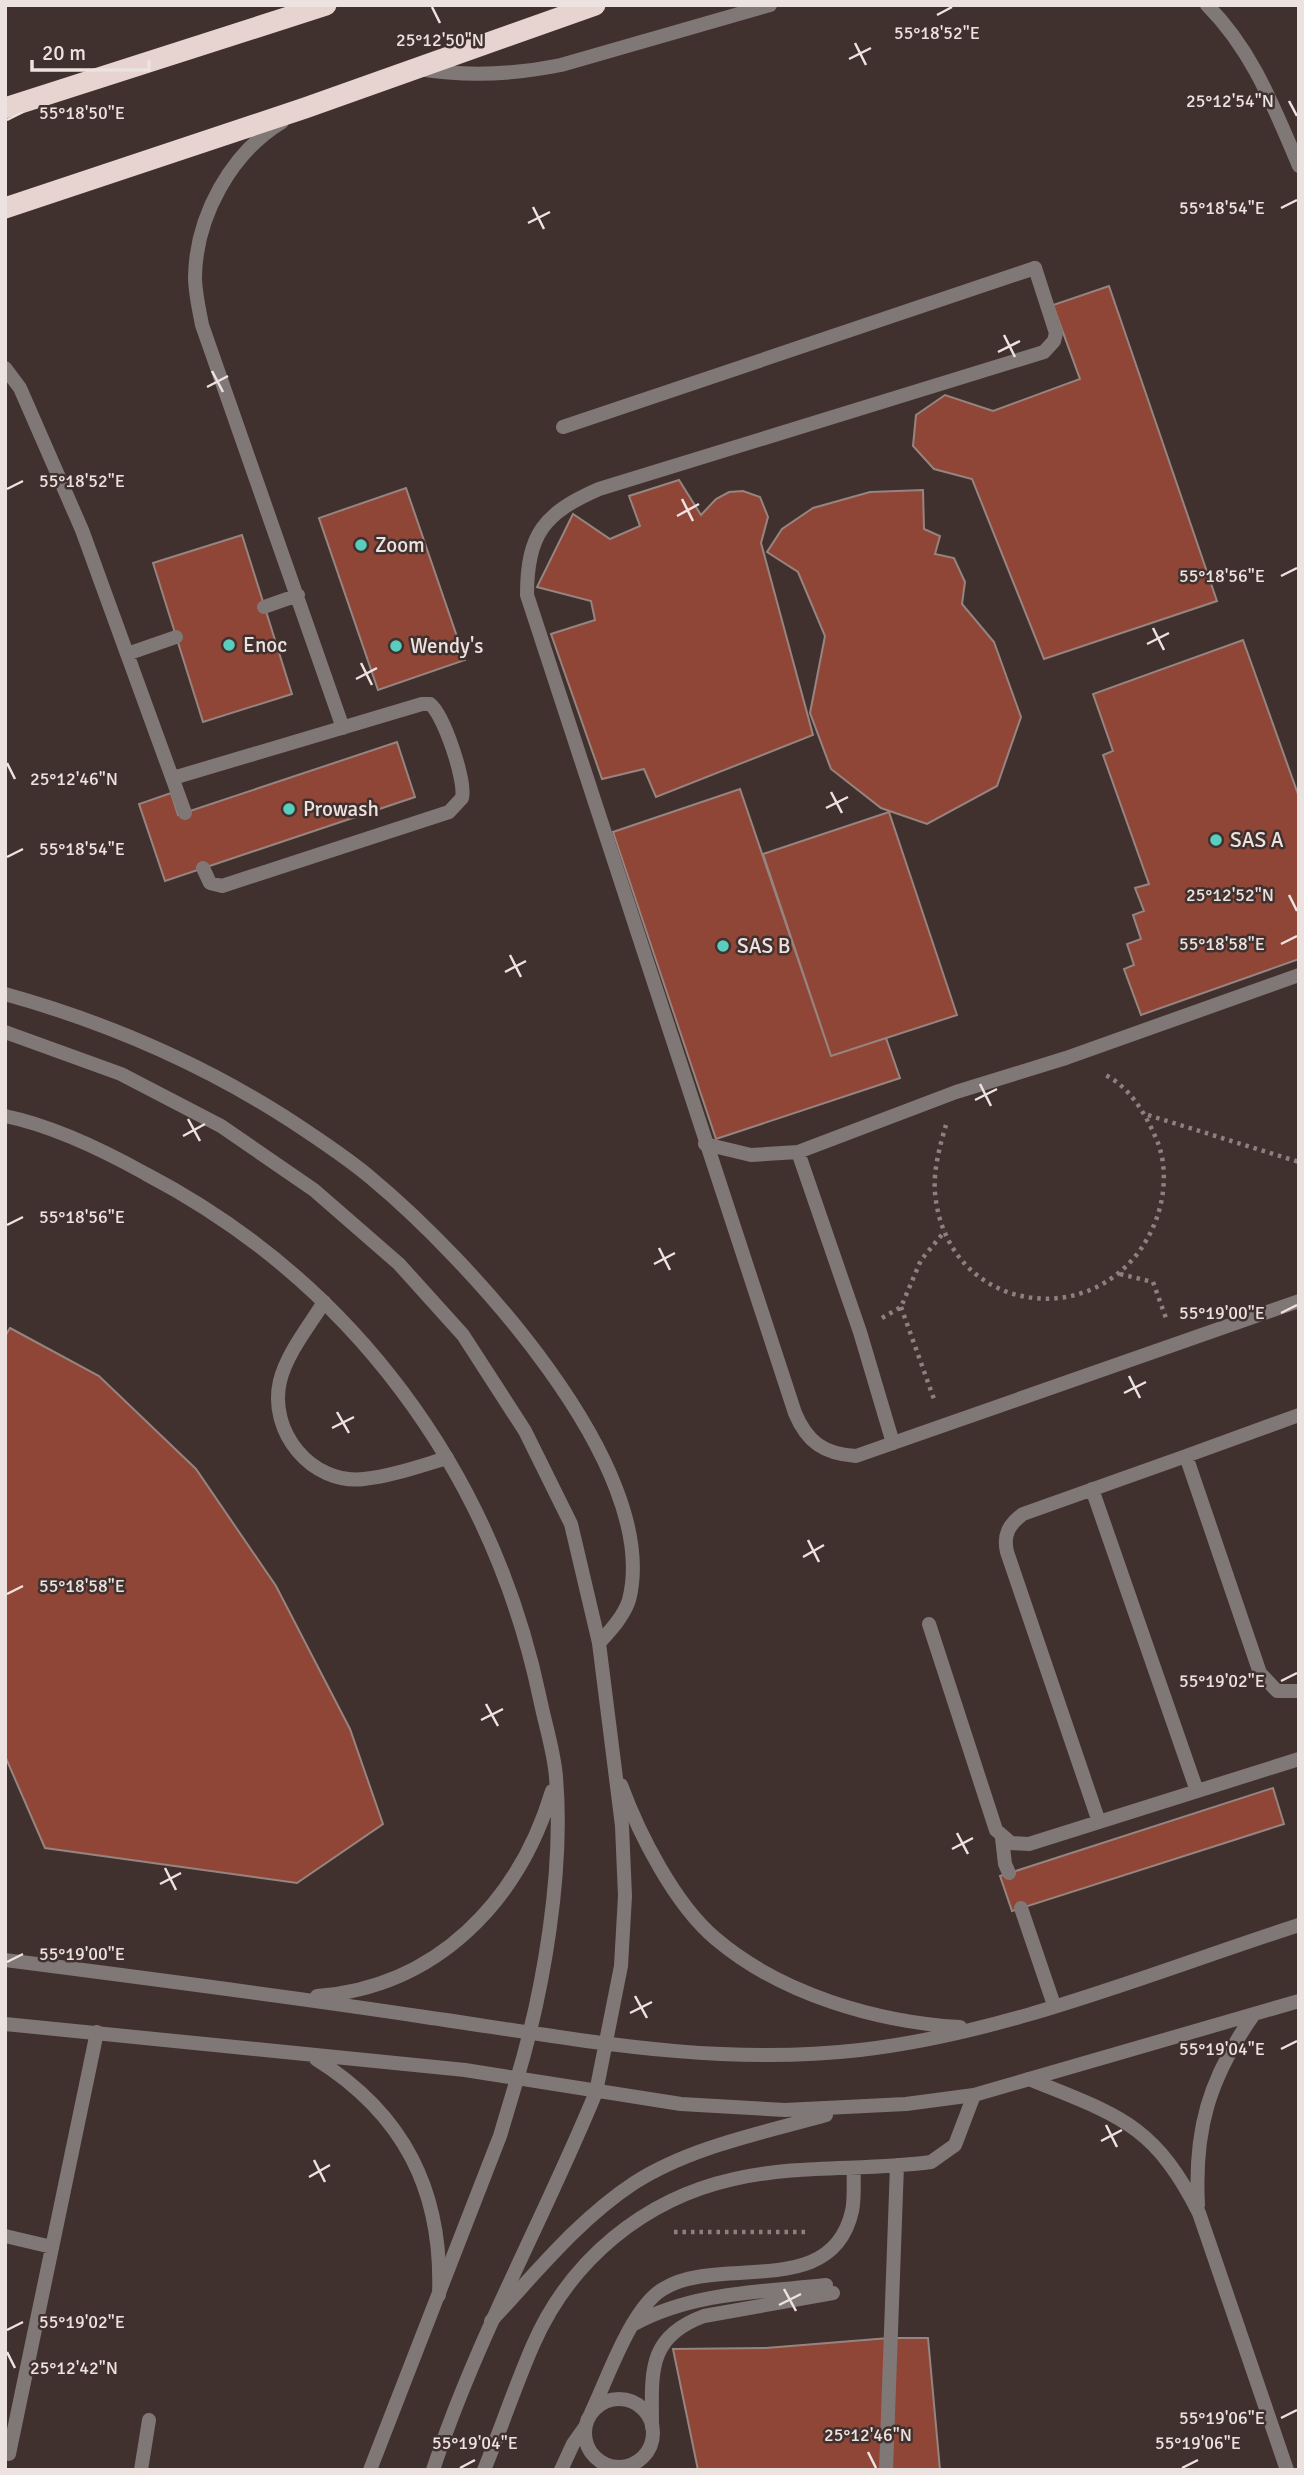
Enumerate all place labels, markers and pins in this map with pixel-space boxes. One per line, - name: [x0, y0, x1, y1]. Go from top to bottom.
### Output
- place label: Zoom: [375, 532, 425, 558]
- marker: Zoom: [353, 537, 369, 553]
- place label: Enoc: [243, 632, 287, 658]
- place label: Wendy's: [410, 633, 483, 659]
- marker: Enoc: [221, 637, 237, 653]
- marker: Wendy's: [388, 638, 404, 654]
- place label: Prowash: [303, 796, 379, 822]
- marker: Prowash: [281, 801, 297, 817]
- place label: SAS A: [1230, 827, 1284, 853]
- marker: SAS A: [1208, 832, 1224, 848]
- place label: SAS B: [737, 933, 791, 959]
- marker: SAS B: [715, 938, 731, 954]

